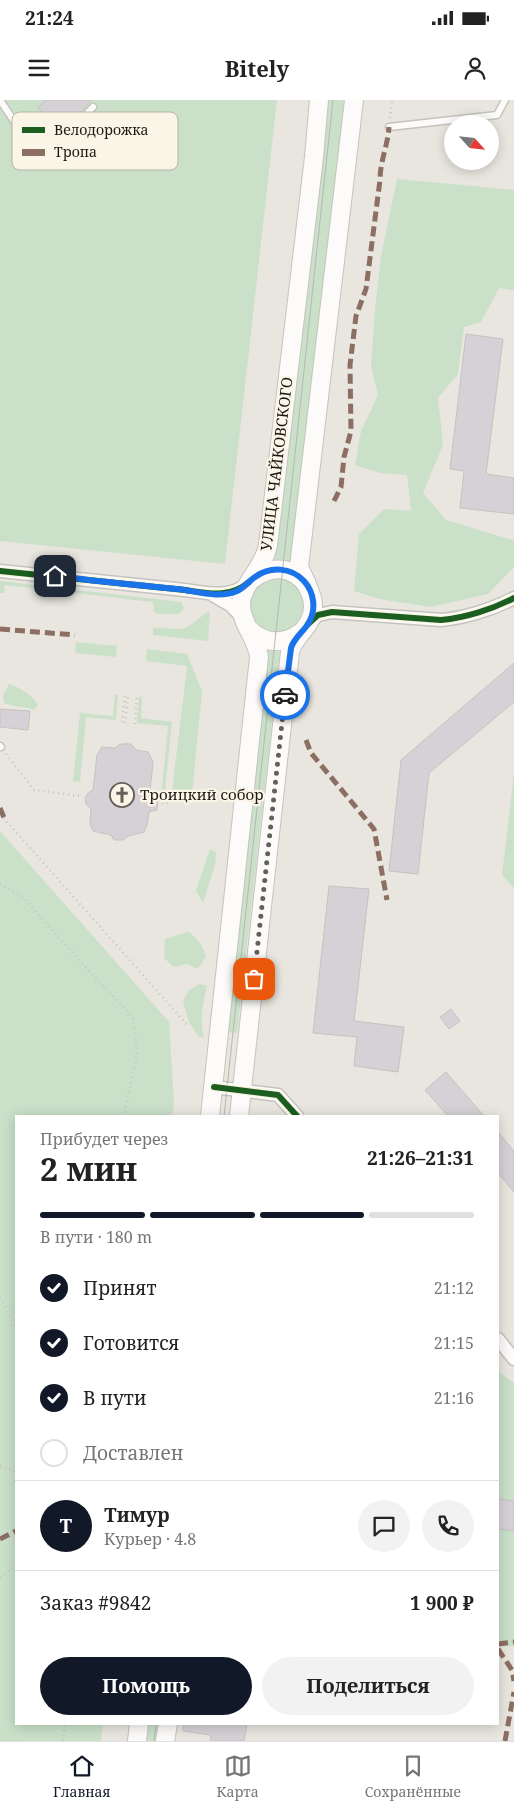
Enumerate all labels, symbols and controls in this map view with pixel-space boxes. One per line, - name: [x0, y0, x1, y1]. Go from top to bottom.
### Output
- text: 21:24: [25, 5, 74, 31]
- text: Bitely: [225, 53, 289, 83]
- icon: menu: [25, 54, 53, 82]
- icon: person: [461, 54, 489, 82]
- legend: [12, 112, 178, 170]
- north arrow: [444, 115, 499, 170]
- map controls: [444, 115, 499, 170]
- text: Велодорожка: [54, 120, 149, 139]
- text: Тропа: [54, 142, 97, 161]
- street label: УЛИЦА ЧАЙКОВСКОГО: [255, 376, 297, 552]
- pin: [34, 555, 76, 597]
- icon: home: [41, 562, 69, 590]
- courier: [260, 670, 310, 720]
- icon: car: [271, 681, 299, 709]
- church icon: Троицкий собор: [109, 782, 135, 808]
- place label: Троицкий собор: [140, 784, 264, 804]
- pin: [233, 958, 275, 1000]
- icon: bag: [240, 965, 268, 993]
- text: Прибудет через: [40, 1128, 168, 1150]
- text: 21:26–21:31: [367, 1145, 474, 1171]
- text: 2 мин: [40, 1147, 137, 1190]
- text: В пути · 180 m: [40, 1226, 152, 1248]
- icon: check: [40, 1274, 68, 1302]
- text: Принят: [83, 1275, 157, 1301]
- text: 21:12: [434, 1277, 474, 1299]
- icon: check: [40, 1329, 68, 1357]
- text: Готовится: [83, 1330, 179, 1356]
- text: 21:15: [434, 1332, 474, 1354]
- icon: check: [40, 1384, 68, 1412]
- text: В пути: [83, 1385, 147, 1411]
- text: 21:16: [434, 1387, 474, 1409]
- text: Доставлен: [83, 1440, 183, 1466]
- button: chat: [358, 1500, 410, 1552]
- button: phone: [422, 1500, 474, 1552]
- text: Тимур: [104, 1502, 170, 1528]
- text: Т: [60, 1513, 72, 1539]
- text: Курьер · 4.8: [104, 1528, 196, 1550]
- text: Заказ #9842: [40, 1590, 151, 1616]
- text: 1 900 ₽: [410, 1590, 474, 1616]
- button: Помощь: [40, 1657, 252, 1715]
- button: Поделиться: [262, 1657, 474, 1715]
- tab: Главная: [53, 1752, 111, 1801]
- tab: Карта: [217, 1752, 259, 1801]
- tab: Сохранённые: [365, 1752, 461, 1801]

